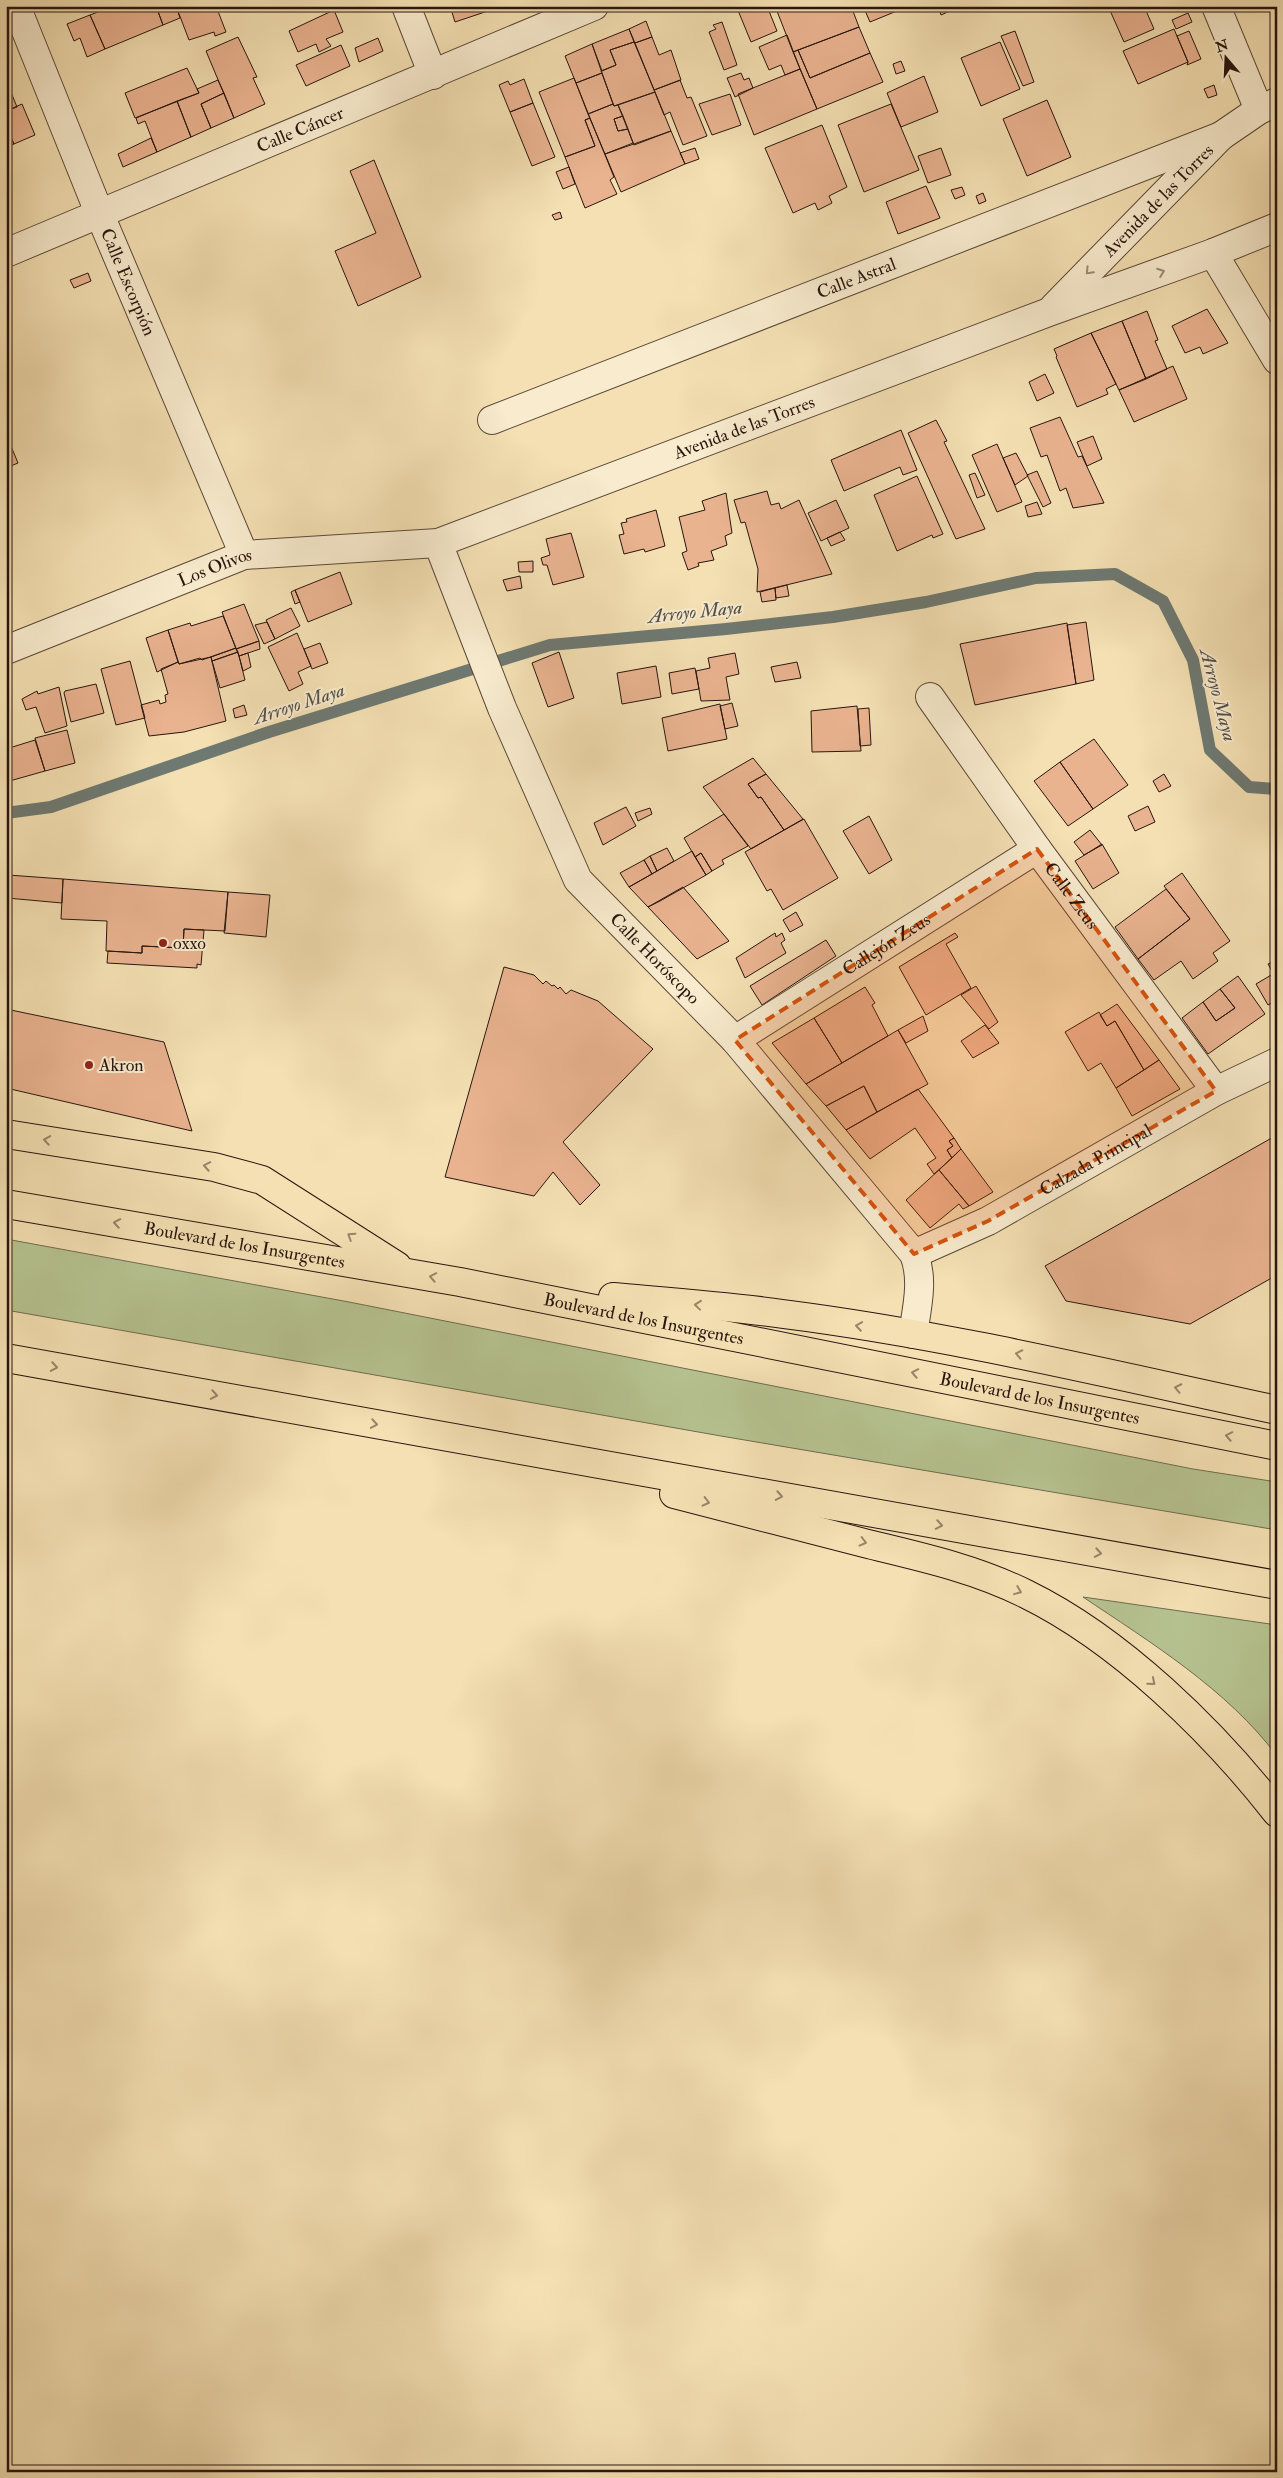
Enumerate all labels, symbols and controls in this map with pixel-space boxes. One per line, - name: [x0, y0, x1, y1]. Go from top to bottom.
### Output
- north arrow: [1200, 32, 1250, 82]
- text: N: [1212, 36, 1231, 57]
- street label: Calle Cáncer: [253, 101, 347, 158]
- street label: Avenida de las Torres: [1097, 139, 1218, 263]
- street label: Calle Escorpión: [95, 225, 161, 339]
- street label: Calle Astral: [813, 252, 900, 304]
- one-way arrow: [1086, 265, 1095, 274]
- one-way arrow: [1156, 268, 1165, 278]
- street label: Avenida de las Torres: [669, 390, 818, 465]
- street label: Los Olivos: [174, 543, 253, 592]
- water label: Arroyo Maya: [645, 595, 744, 629]
- water label: Arroyo Maya: [1194, 644, 1242, 744]
- water label: Arroyo Maya: [248, 678, 348, 731]
- street label: Calle Zeus: [1039, 858, 1104, 934]
- street label: Calle Horóscopo: [605, 908, 705, 1009]
- street label: Callejón Zeus: [838, 908, 935, 981]
- place label: oxxo: [173, 932, 206, 955]
- marker: oxxo: [157, 937, 169, 949]
- place label: Akron: [98, 1054, 144, 1077]
- marker: Akron: [83, 1059, 95, 1071]
- street label: Calzada Principal: [1035, 1118, 1156, 1201]
- one-way arrow: [42, 1135, 50, 1146]
- one-way arrow: [203, 1162, 211, 1172]
- street label: Boulevard de los Insurgentes: [142, 1216, 347, 1274]
- one-way arrow: [113, 1219, 122, 1229]
- one-way arrow: [348, 1233, 357, 1243]
- one-way arrow: [429, 1272, 438, 1283]
- street label: Boulevard de los Insurgentes: [542, 1288, 746, 1350]
- one-way arrow: [694, 1300, 702, 1311]
- one-way arrow: [855, 1321, 863, 1331]
- one-way arrow: [1014, 1350, 1023, 1360]
- one-way arrow: [50, 1361, 59, 1371]
- street label: Boulevard de los Insurgentes: [938, 1367, 1142, 1430]
- one-way arrow: [911, 1369, 920, 1379]
- one-way arrow: [1173, 1384, 1182, 1394]
- one-way arrow: [210, 1390, 219, 1400]
- one-way arrow: [370, 1418, 379, 1428]
- one-way arrow: [1225, 1432, 1233, 1442]
- one-way arrow: [774, 1491, 783, 1501]
- one-way arrow: [701, 1496, 710, 1507]
- one-way arrow: [934, 1519, 943, 1529]
- one-way arrow: [859, 1537, 867, 1547]
- one-way arrow: [1094, 1548, 1103, 1558]
- one-way arrow: [1013, 1584, 1022, 1595]
- one-way arrow: [1146, 1676, 1155, 1685]

